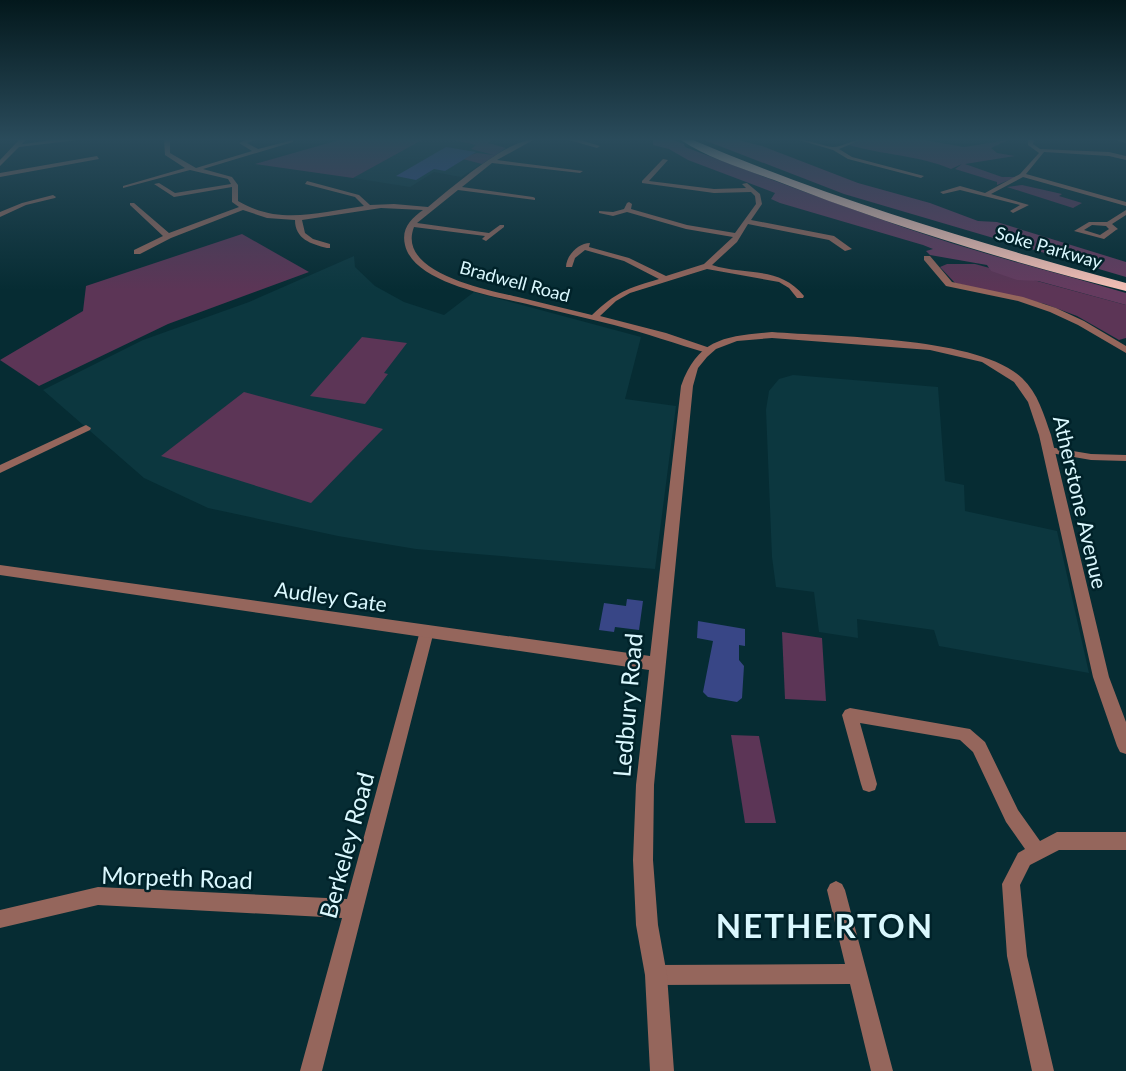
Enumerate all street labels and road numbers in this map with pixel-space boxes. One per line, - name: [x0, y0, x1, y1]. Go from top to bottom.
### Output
- street label: Soke Parkway: [993, 221, 1106, 273]
- street label: Bradwell Road: [457, 256, 573, 306]
- street label: Atherstone Avenue: [1049, 413, 1113, 591]
- street label: Audley Gate: [273, 576, 389, 616]
- street label: Ledbury Road: [606, 632, 648, 778]
- street label: Berkeley Road: [313, 769, 379, 921]
- street label: Morpeth Road: [101, 860, 253, 894]

